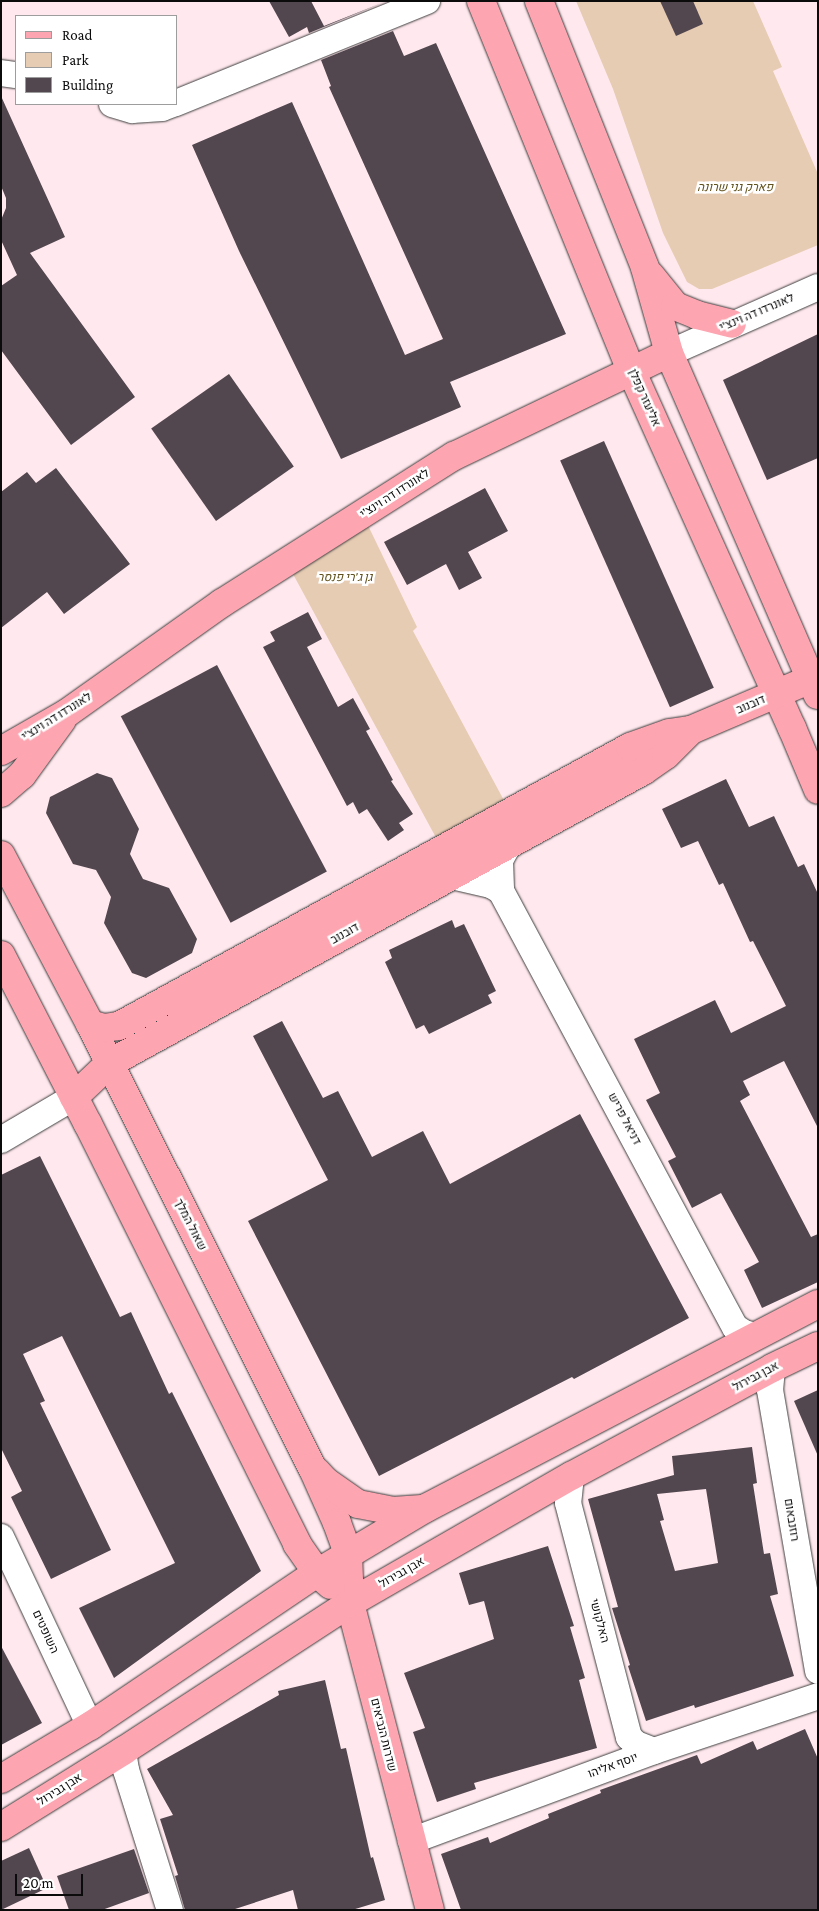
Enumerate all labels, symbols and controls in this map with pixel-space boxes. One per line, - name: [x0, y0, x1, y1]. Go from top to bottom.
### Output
- legend: [15, 15, 178, 105]
- text: Road: [62, 27, 92, 43]
- text: Park: [62, 52, 89, 68]
- text: Building: [62, 77, 113, 93]
- park label: פארק גני שרונה: [697, 181, 773, 195]
- street label: לאונרדו דה וינצ'י: [718, 291, 796, 335]
- street label: אליעזר קפלן: [625, 367, 663, 429]
- street label: לאונרדו דה וינצ'י: [358, 466, 432, 522]
- park label: גן ג'רי פנסר: [318, 571, 372, 585]
- street label: לאונרדו דה וינצ'י: [19, 690, 95, 744]
- street label: דובנוב: [734, 692, 768, 718]
- street label: דובנוב: [328, 920, 362, 948]
- street label: דניאל פריש: [604, 1091, 644, 1147]
- street label: שאול המלך: [171, 1197, 209, 1253]
- street label: אבן גבירול: [731, 1359, 781, 1395]
- street label: רוזנבאום: [781, 1498, 801, 1542]
- street label: אבן גבירול: [377, 1554, 427, 1592]
- street label: האלקושי: [586, 1597, 612, 1645]
- street label: השופטים: [29, 1608, 61, 1656]
- street label: שדרות הנביאים: [367, 1697, 399, 1773]
- street label: יוסף אליהו: [586, 1750, 640, 1782]
- street label: אבן גבירול: [35, 1771, 85, 1809]
- scale bar: [18, 1864, 85, 1896]
- text: 20 m: [23, 1875, 54, 1891]

